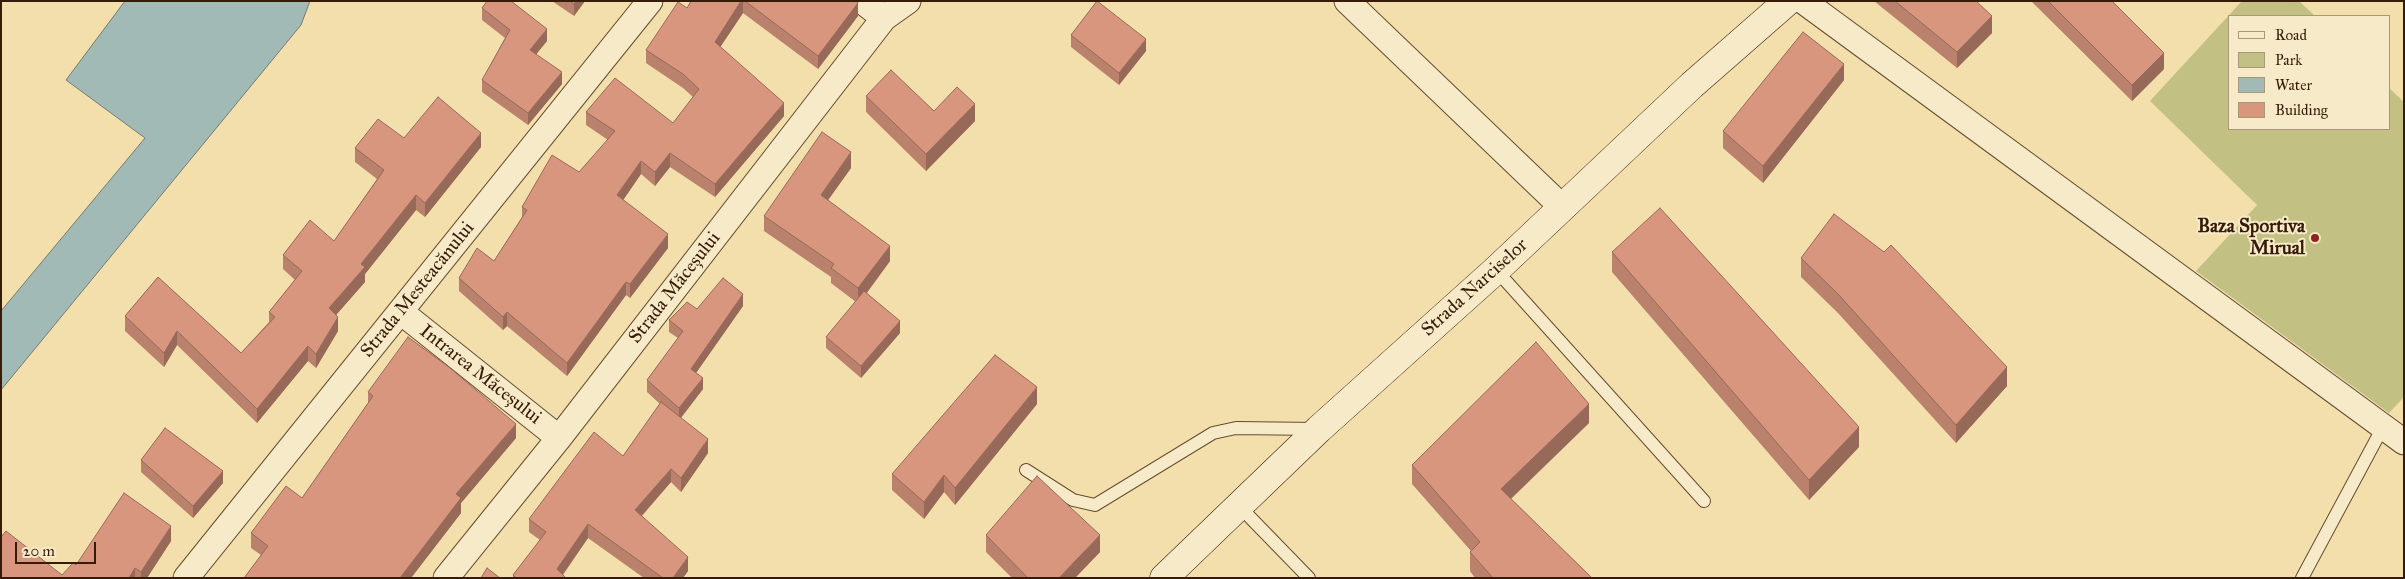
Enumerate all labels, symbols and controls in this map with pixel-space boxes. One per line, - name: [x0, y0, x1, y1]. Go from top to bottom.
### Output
- legend: [2228, 15, 2390, 130]
- text: Road: [2275, 26, 2307, 44]
- text: Park: [2275, 51, 2302, 69]
- text: Water: [2275, 76, 2312, 94]
- text: Building: [2275, 101, 2328, 119]
- place label: Baza Sportiva Mirual: [2197, 216, 2305, 260]
- street label: Strada Mesteacănului: [356, 218, 480, 362]
- street label: Strada Măceșului: [624, 228, 726, 348]
- marker: Baza Sportiva Mirual: [2309, 232, 2321, 244]
- street label: Strada Narciselor: [1417, 234, 1533, 342]
- street label: Intrarea Măceșului: [415, 320, 545, 430]
- scale bar: [18, 532, 99, 564]
- text: 20 m: [23, 542, 55, 560]

